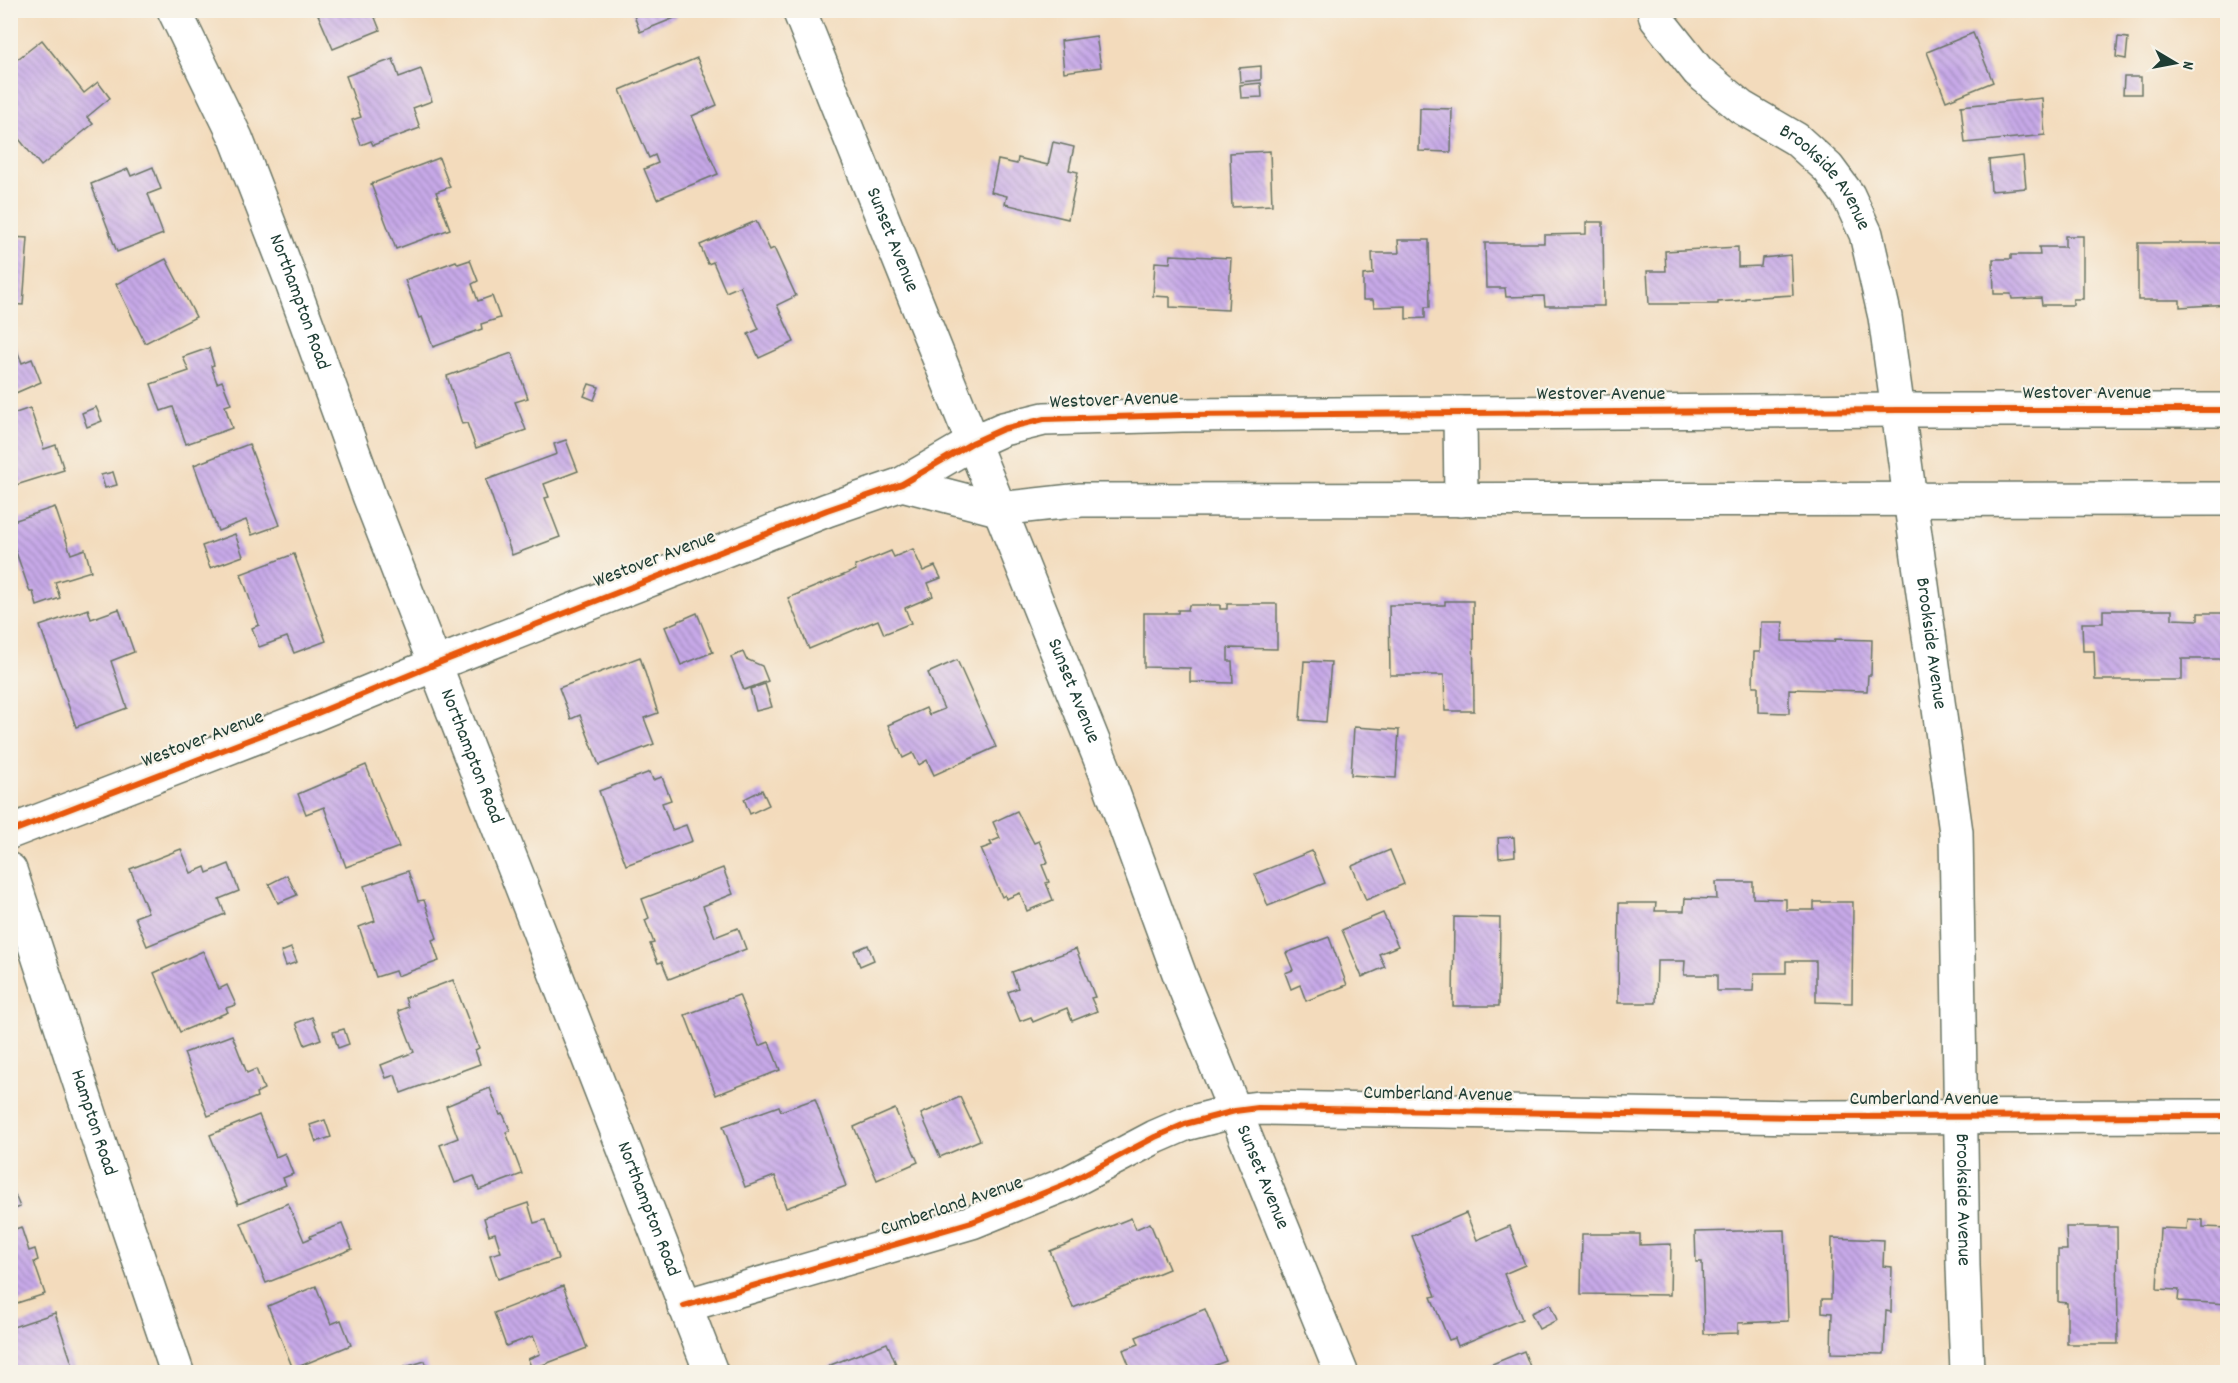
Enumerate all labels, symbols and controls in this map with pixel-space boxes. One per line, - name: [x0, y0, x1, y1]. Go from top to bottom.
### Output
- north arrow: [2145, 33, 2205, 93]
- text: N: [2175, 59, 2199, 71]
- street label: Brookside Avenue: [1774, 118, 1877, 235]
- street label: Sunset Avenue: [858, 184, 925, 297]
- street label: Northampton Road: [261, 230, 336, 374]
- street label: Westover Avenue: [2023, 380, 2152, 408]
- street label: Westover Avenue: [1537, 381, 1666, 409]
- street label: Westover Avenue: [1049, 385, 1179, 417]
- street label: Westover Avenue: [590, 524, 720, 596]
- street label: Brookside Avenue: [1907, 576, 1953, 711]
- street label: Sunset Avenue: [1039, 634, 1107, 748]
- street label: Northampton Road: [432, 685, 510, 828]
- street label: Westover Avenue: [138, 704, 268, 776]
- street label: Hampton Road: [62, 1066, 123, 1180]
- street label: Cumberland Avenue: [1363, 1080, 1513, 1110]
- street label: Cumberland Avenue: [1849, 1086, 1999, 1114]
- street label: Sunset Avenue: [1228, 1121, 1296, 1234]
- street label: Brookside Avenue: [1947, 1133, 1977, 1266]
- street label: Northampton Road: [609, 1138, 687, 1281]
- street label: Cumberland Avenue: [877, 1169, 1027, 1245]

